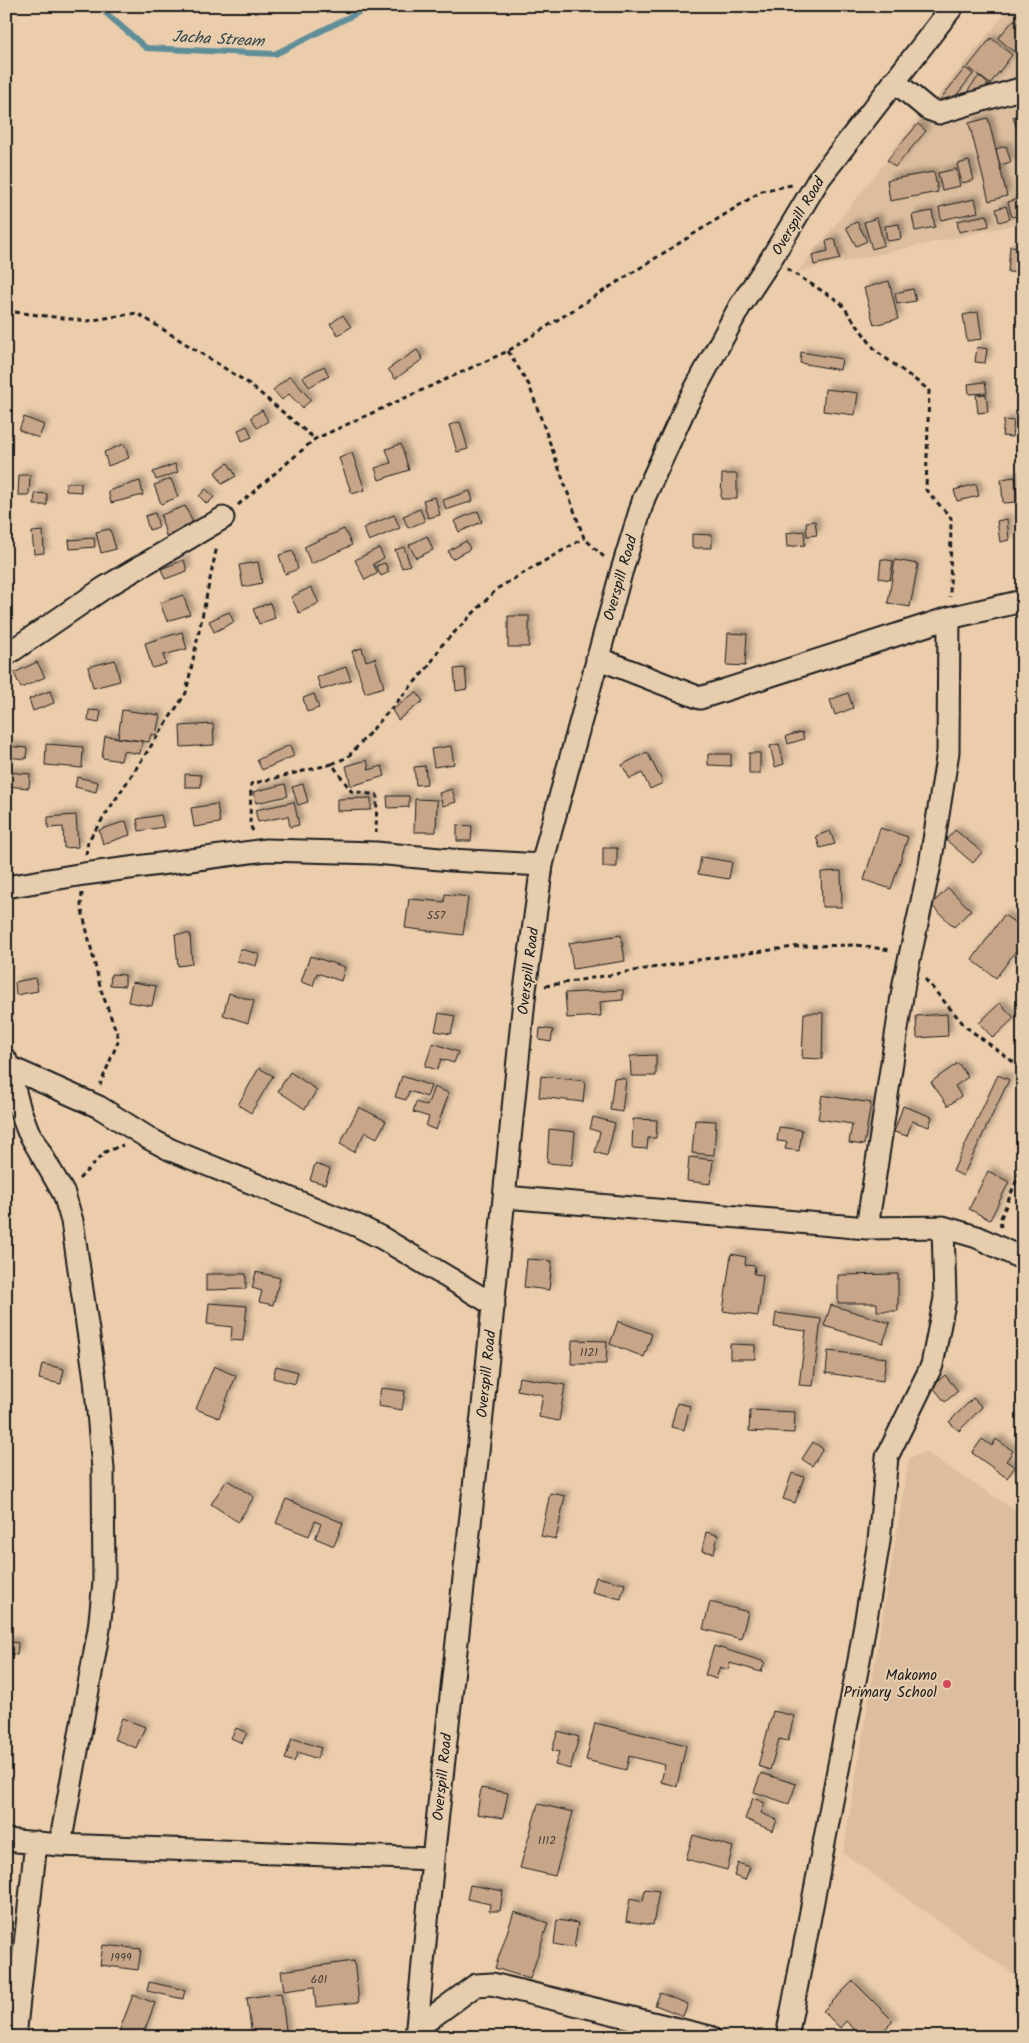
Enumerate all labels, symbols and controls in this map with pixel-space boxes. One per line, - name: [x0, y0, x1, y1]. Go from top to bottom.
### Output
- water label: Jacha Stream: [171, 25, 266, 54]
- street label: Overspill Road: [766, 172, 832, 260]
- street label: Overspill Road: [597, 532, 645, 624]
- house number: 557: [427, 906, 446, 925]
- street label: Overspill Road: [512, 926, 546, 1016]
- street label: Overspill Road: [470, 1329, 504, 1419]
- house number: 1121: [580, 1343, 598, 1362]
- place label: Makomo Primary School: [843, 1664, 937, 1705]
- marker: Makomo Primary School: [941, 1678, 953, 1690]
- street label: Overspill Road: [426, 1732, 460, 1822]
- house number: 1112: [538, 1831, 556, 1850]
- house number: 1999: [110, 1948, 132, 1967]
- house number: 601: [311, 1970, 327, 1989]

